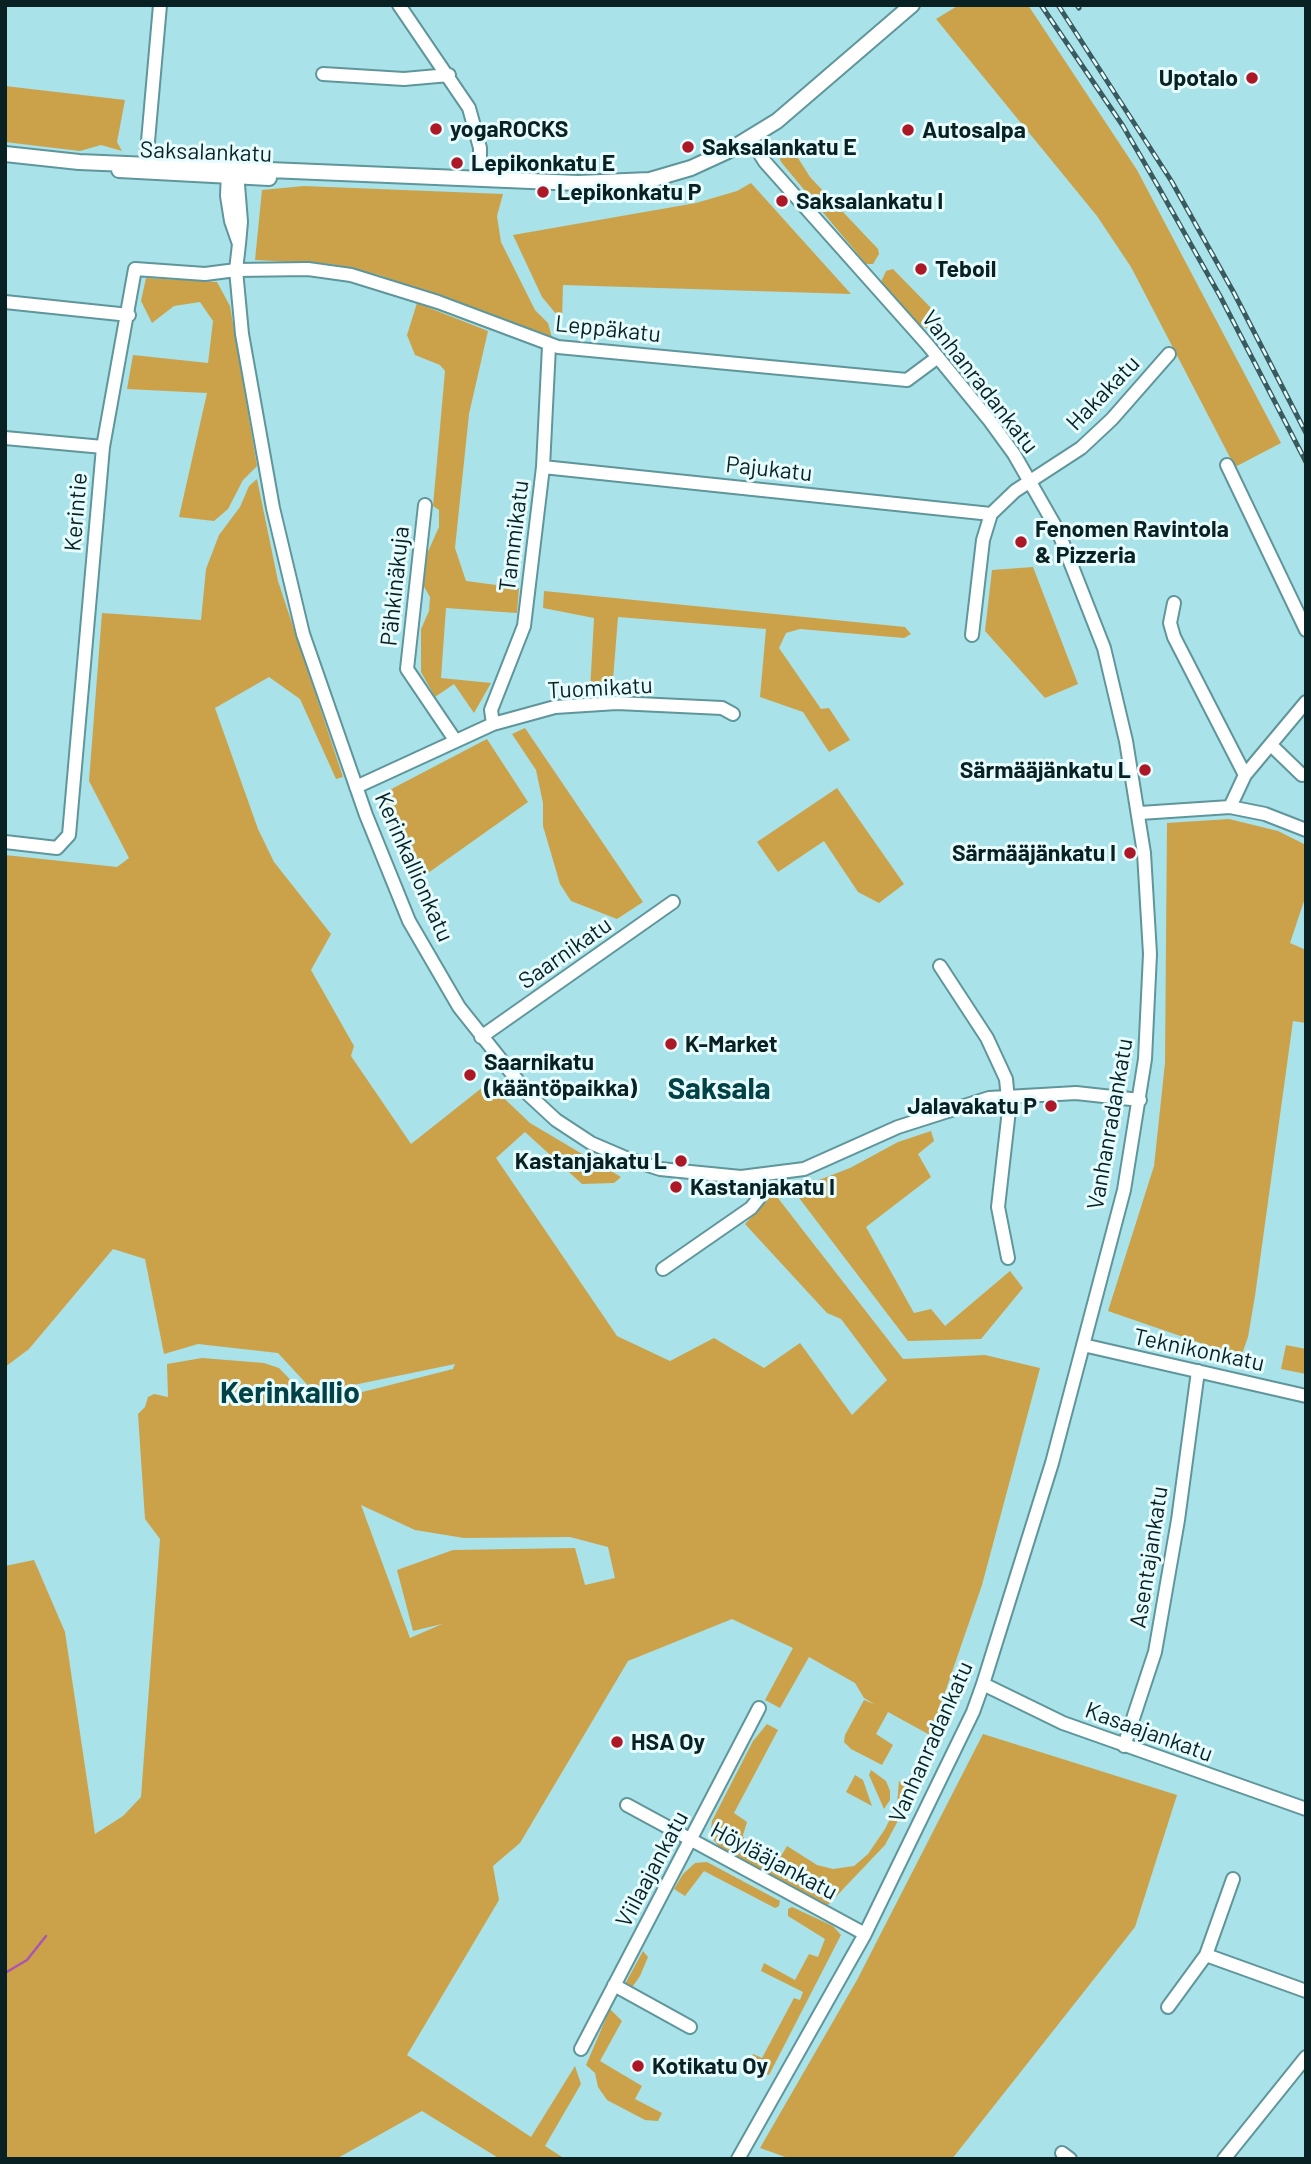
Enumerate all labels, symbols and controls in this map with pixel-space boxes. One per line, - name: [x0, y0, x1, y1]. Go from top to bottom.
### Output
- place label: Upotalo: [1159, 64, 1238, 92]
- marker: Upotalo: [1244, 70, 1260, 86]
- place label: yogaROCKS: [450, 115, 569, 143]
- place label: Autosalpa: [922, 116, 1026, 144]
- marker: yogaROCKS: [428, 121, 444, 137]
- marker: Autosalpa: [900, 122, 916, 138]
- place label: Saksalankatu E: [702, 133, 857, 161]
- street label: Saksalankatu: [139, 136, 273, 168]
- marker: Saksalankatu E: [680, 139, 696, 155]
- place label: Lepikonkatu E: [471, 149, 615, 177]
- marker: Lepikonkatu E: [449, 155, 465, 171]
- place label: Lepikonkatu P: [557, 178, 701, 206]
- marker: Lepikonkatu P: [535, 184, 551, 200]
- place label: Saksalankatu I: [796, 187, 943, 215]
- marker: Saksalankatu I: [774, 193, 790, 209]
- place label: Teboil: [935, 255, 996, 283]
- marker: Teboil: [913, 261, 929, 277]
- street label: Vanhanradankatu: [916, 305, 1044, 459]
- street label: Leppäkatu: [554, 310, 662, 348]
- street label: Hakakatu: [1061, 350, 1145, 436]
- street label: Pajukatu: [724, 451, 814, 487]
- street label: Kerintie: [59, 471, 93, 553]
- street label: Tammikatu: [493, 479, 535, 593]
- place label: Fenomen Ravintola & Pizzeria: [1035, 515, 1229, 569]
- street label: Pähkinäkuja: [375, 525, 415, 647]
- marker: Fenomen Ravintola & Pizzeria: [1013, 534, 1029, 550]
- street label: Tuomikatu: [547, 671, 653, 705]
- place label: Särmääjänkatu L: [960, 756, 1131, 784]
- marker: Särmääjänkatu L: [1137, 762, 1153, 778]
- street label: Kerinkallionkatu: [369, 788, 459, 946]
- place label: Särmääjänkatu I: [952, 839, 1116, 867]
- marker: Särmääjänkatu I: [1122, 845, 1138, 861]
- street label: Saarnikatu: [513, 911, 617, 995]
- place label: K-Market: [685, 1030, 778, 1058]
- marker: K-Market: [663, 1036, 679, 1052]
- street label: Vanhanradankatu: [1081, 1036, 1139, 1212]
- place label: Saarnikatu (kääntöpaikka): [484, 1048, 637, 1102]
- marker: Saarnikatu (kääntöpaikka): [462, 1067, 478, 1083]
- district label: Saksala: [667, 1071, 771, 1107]
- place label: Jalavakatu P: [907, 1092, 1037, 1120]
- marker: Jalavakatu P: [1043, 1098, 1059, 1114]
- place label: Kastanjakatu L: [515, 1147, 667, 1175]
- marker: Kastanjakatu L: [673, 1153, 689, 1169]
- place label: Kastanjakatu I: [690, 1173, 835, 1201]
- marker: Kastanjakatu I: [668, 1179, 684, 1195]
- street label: Teknikonkatu: [1131, 1323, 1267, 1377]
- district label: Kerinkallio: [220, 1375, 360, 1411]
- street label: Asentajankatu: [1124, 1484, 1174, 1630]
- street label: Vanhanradankatu: [883, 1657, 979, 1827]
- street label: Kasaajankatu: [1081, 1696, 1217, 1768]
- place label: HSA Oy: [631, 1728, 705, 1756]
- marker: HSA Oy: [609, 1734, 625, 1750]
- street label: Viilaajankatu: [610, 1806, 694, 1932]
- street label: Höylääjankatu: [706, 1816, 842, 1906]
- place label: Kotikatu Oy: [652, 2052, 768, 2080]
- marker: Kotikatu Oy: [630, 2058, 646, 2074]

